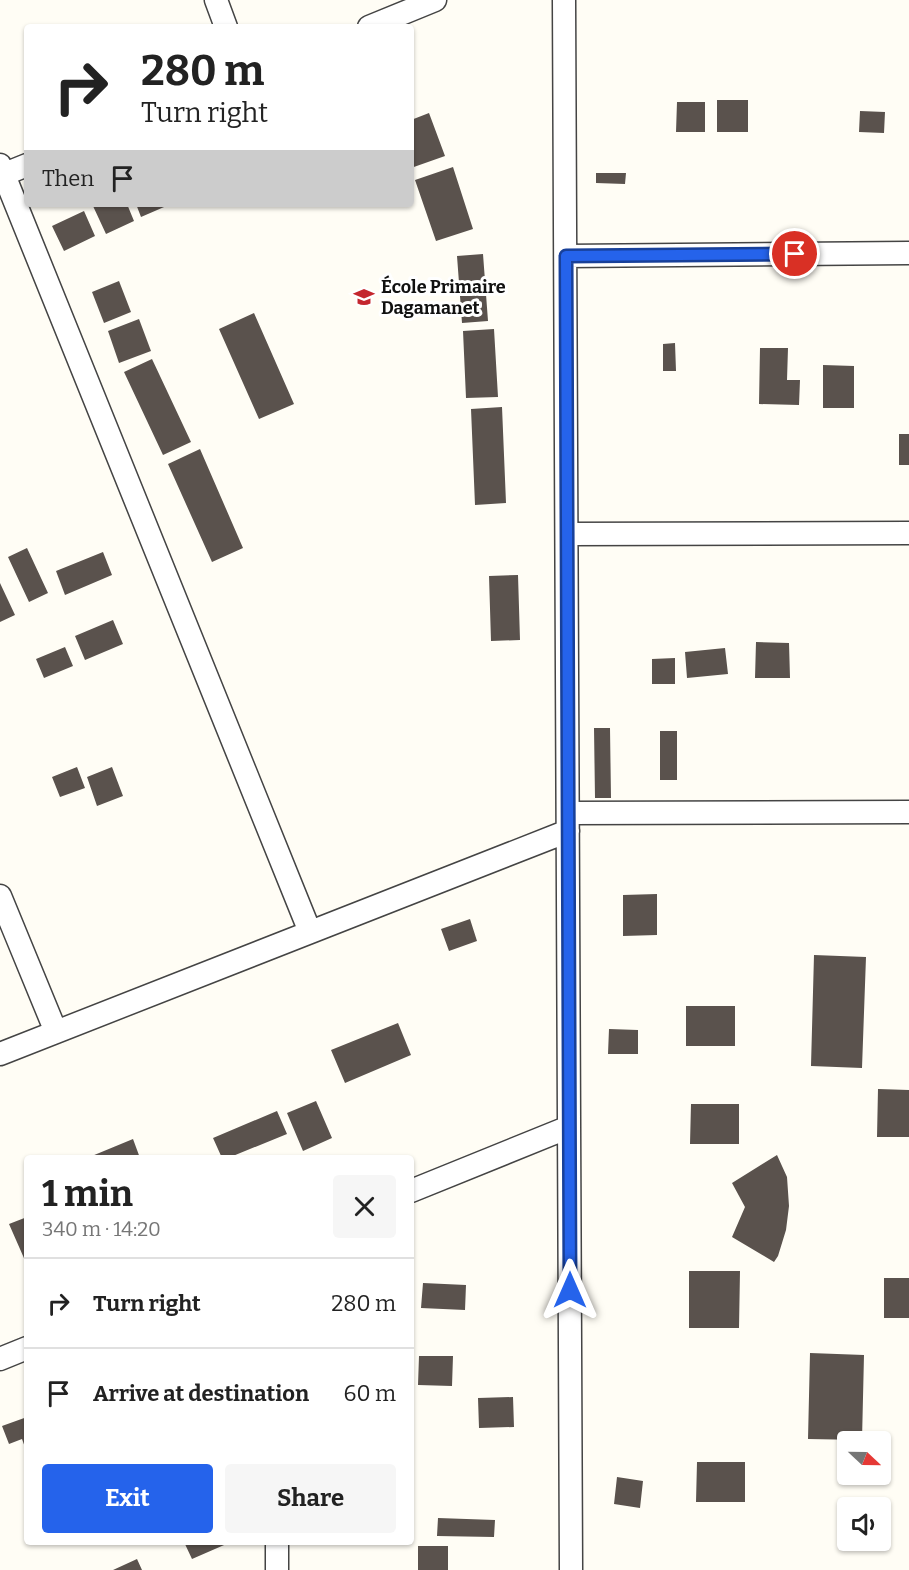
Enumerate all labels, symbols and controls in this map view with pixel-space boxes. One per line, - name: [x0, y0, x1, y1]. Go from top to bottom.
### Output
- text: 280 m: [141, 46, 264, 96]
- icon: right: [42, 48, 120, 126]
- text: Turn right: [141, 97, 268, 129]
- icon: arrive: [106, 162, 139, 195]
- text: Then: [42, 165, 94, 192]
- pin: [769, 228, 820, 279]
- icon: arrive: [778, 237, 811, 270]
- place label: École Primaire Dagamanet: [381, 275, 506, 319]
- school or university icon: École Primaire Dagamanet: [352, 285, 376, 309]
- text: 1 min: [42, 1172, 133, 1216]
- button: close: [333, 1175, 396, 1238]
- text: 340 m · 14:20: [42, 1217, 161, 1241]
- position arrow: [538, 1258, 602, 1322]
- icon: right: [42, 1287, 75, 1320]
- text: Turn right: [93, 1290, 201, 1317]
- text: 280 m: [331, 1290, 396, 1317]
- icon: arrive: [42, 1377, 75, 1410]
- text: Arrive at destination: [93, 1380, 309, 1407]
- text: 60 m: [344, 1380, 396, 1407]
- north arrow: [837, 1431, 891, 1485]
- map controls: [837, 1431, 891, 1551]
- button: Exit: [42, 1464, 213, 1533]
- button: Share: [225, 1464, 396, 1533]
- button: sound: [837, 1497, 891, 1551]

